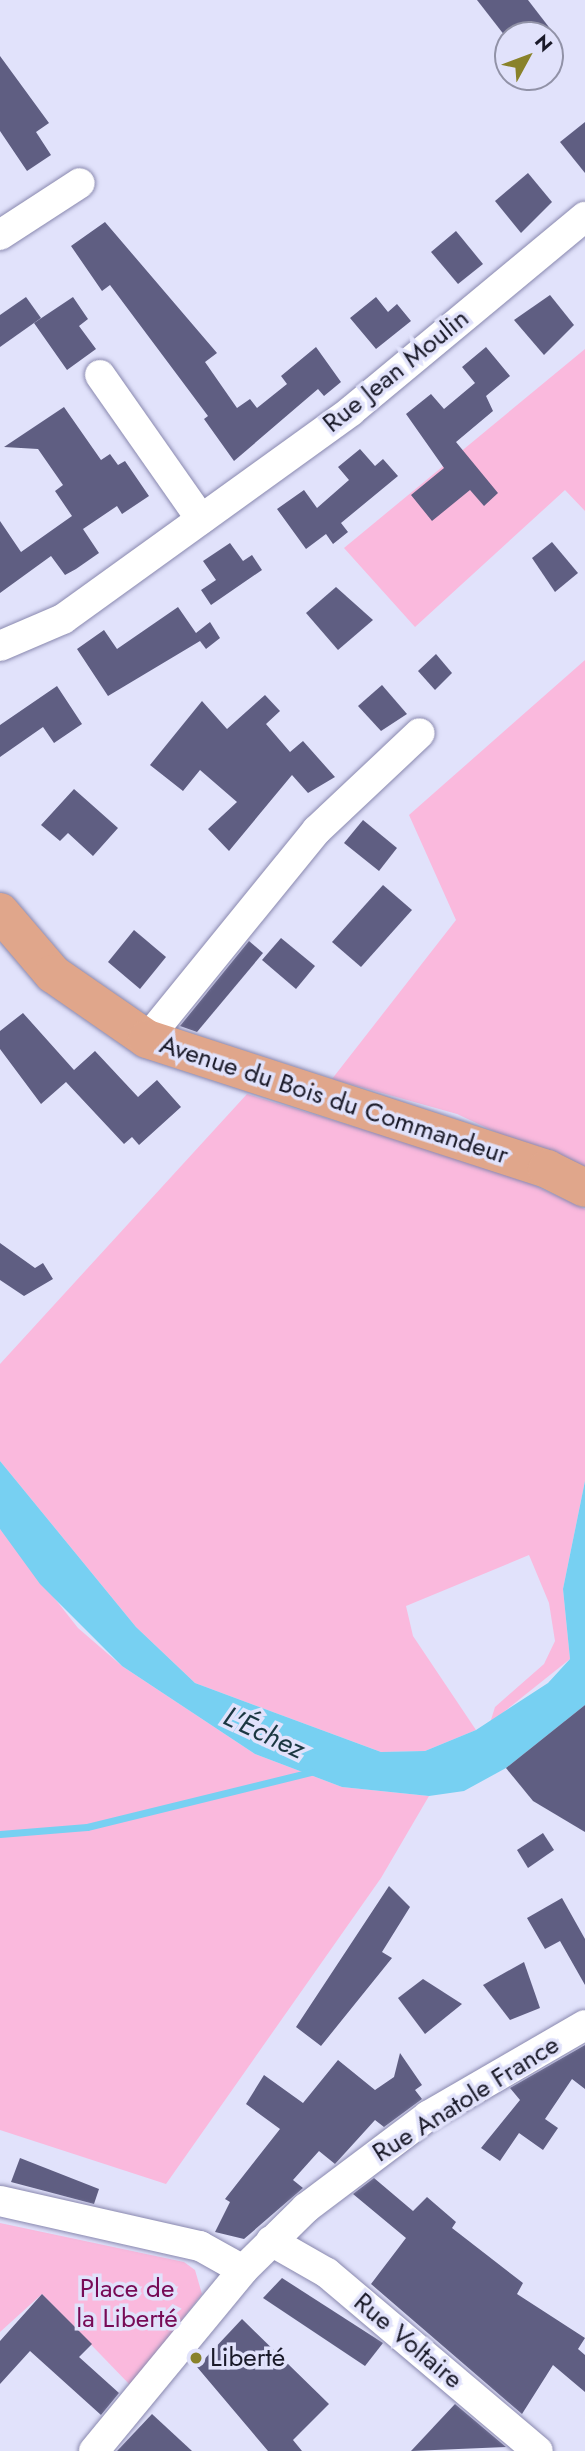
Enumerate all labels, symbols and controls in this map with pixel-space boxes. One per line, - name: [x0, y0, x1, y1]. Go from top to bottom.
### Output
- north arrow: [494, 21, 564, 91]
- text: N: [529, 29, 559, 58]
- street label: Rue Jean Moulin: [317, 303, 475, 439]
- street label: Avenue du Bois du Commandeur: [156, 1029, 512, 1171]
- water label: L'Échez: [218, 1700, 310, 1766]
- street label: Rue Anatole France: [367, 2029, 565, 2169]
- park label: Place de la Liberté: [76, 2273, 178, 2334]
- street label: Rue Voltaire: [347, 2287, 469, 2395]
- place label: Liberté: [210, 2342, 285, 2374]
- marker: Liberté: [188, 2350, 204, 2366]

